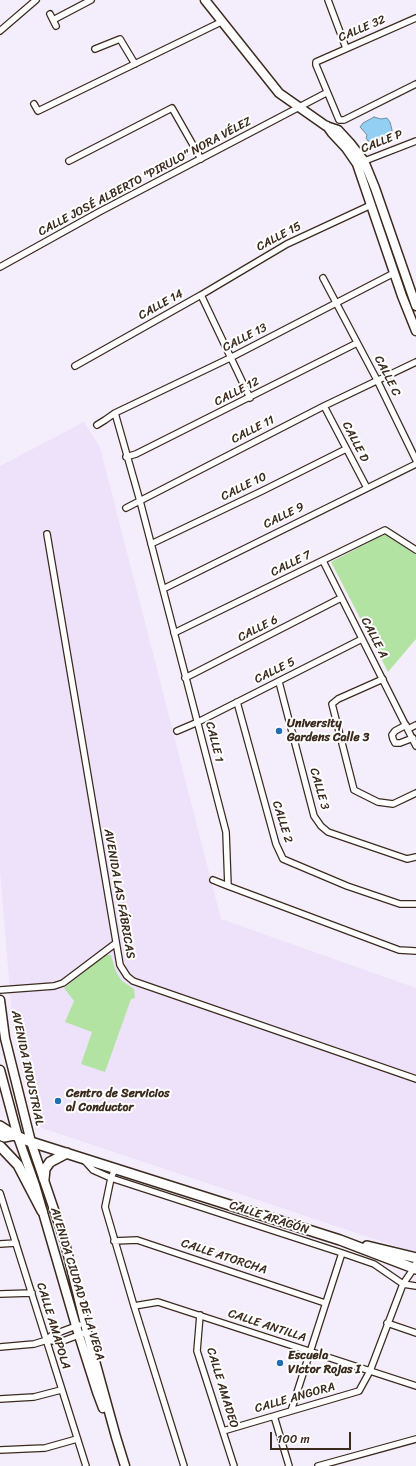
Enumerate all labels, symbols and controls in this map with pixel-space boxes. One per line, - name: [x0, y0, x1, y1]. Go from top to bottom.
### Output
- street label: CALLE 32: [336, 13, 388, 45]
- street label: CALLE JOSÉ ALBERTO "PIRULO" NORA VÉLEZ: [36, 114, 254, 240]
- street label: CALLE P: [359, 127, 405, 157]
- street label: CALLE 15: [254, 219, 304, 255]
- street label: CALLE 14: [136, 287, 186, 323]
- street label: CALLE 13: [220, 321, 270, 355]
- street label: CALLE C: [371, 353, 403, 399]
- street label: CALLE 12: [212, 375, 262, 409]
- street label: CALLE 11: [229, 413, 277, 447]
- street label: CALLE D: [339, 419, 371, 465]
- street label: CALLE 10: [219, 470, 269, 504]
- street label: CALLE 9: [261, 500, 307, 532]
- street label: CALLE 7: [268, 548, 314, 580]
- street label: CALLE 6: [236, 613, 280, 645]
- street label: CALLE A: [358, 615, 390, 661]
- street label: CALLE 5: [252, 655, 298, 687]
- place label: University Gardens Calle 3: [287, 717, 369, 745]
- street label: CALLE 1: [202, 720, 226, 764]
- marker: University Gardens Calle 3: [274, 726, 284, 736]
- street label: CALLE 3: [306, 766, 332, 812]
- street label: CALLE 2: [269, 799, 295, 845]
- street label: AVENIDA LAS FÁBRICAS: [100, 828, 138, 960]
- street label: AVENIDA INDUSTRIAL: [8, 1009, 46, 1127]
- place label: Centro de Servicios al Conductor: [66, 1087, 170, 1115]
- marker: Centro de Servicios al Conductor: [53, 1096, 63, 1106]
- street label: CALLE ARAGÓN: [227, 1198, 311, 1238]
- street label: AVENIDA CIUDAD DE LA VEGA: [47, 1206, 107, 1362]
- street label: CALLE ATORCHA: [179, 1236, 269, 1278]
- street label: CALLE AMAPOLA: [33, 1281, 73, 1371]
- street label: CALLE ANTILLA: [226, 1307, 308, 1345]
- street label: CALLE AMADEO: [203, 1346, 241, 1430]
- place label: Escuela Victor Rojas I: [288, 1349, 361, 1377]
- marker: Escuela Victor Rojas I: [275, 1358, 285, 1368]
- street label: CALLE ANGORA: [253, 1380, 337, 1416]
- scale bar: [272, 1424, 353, 1450]
- text: 100 m: [277, 1428, 310, 1450]

